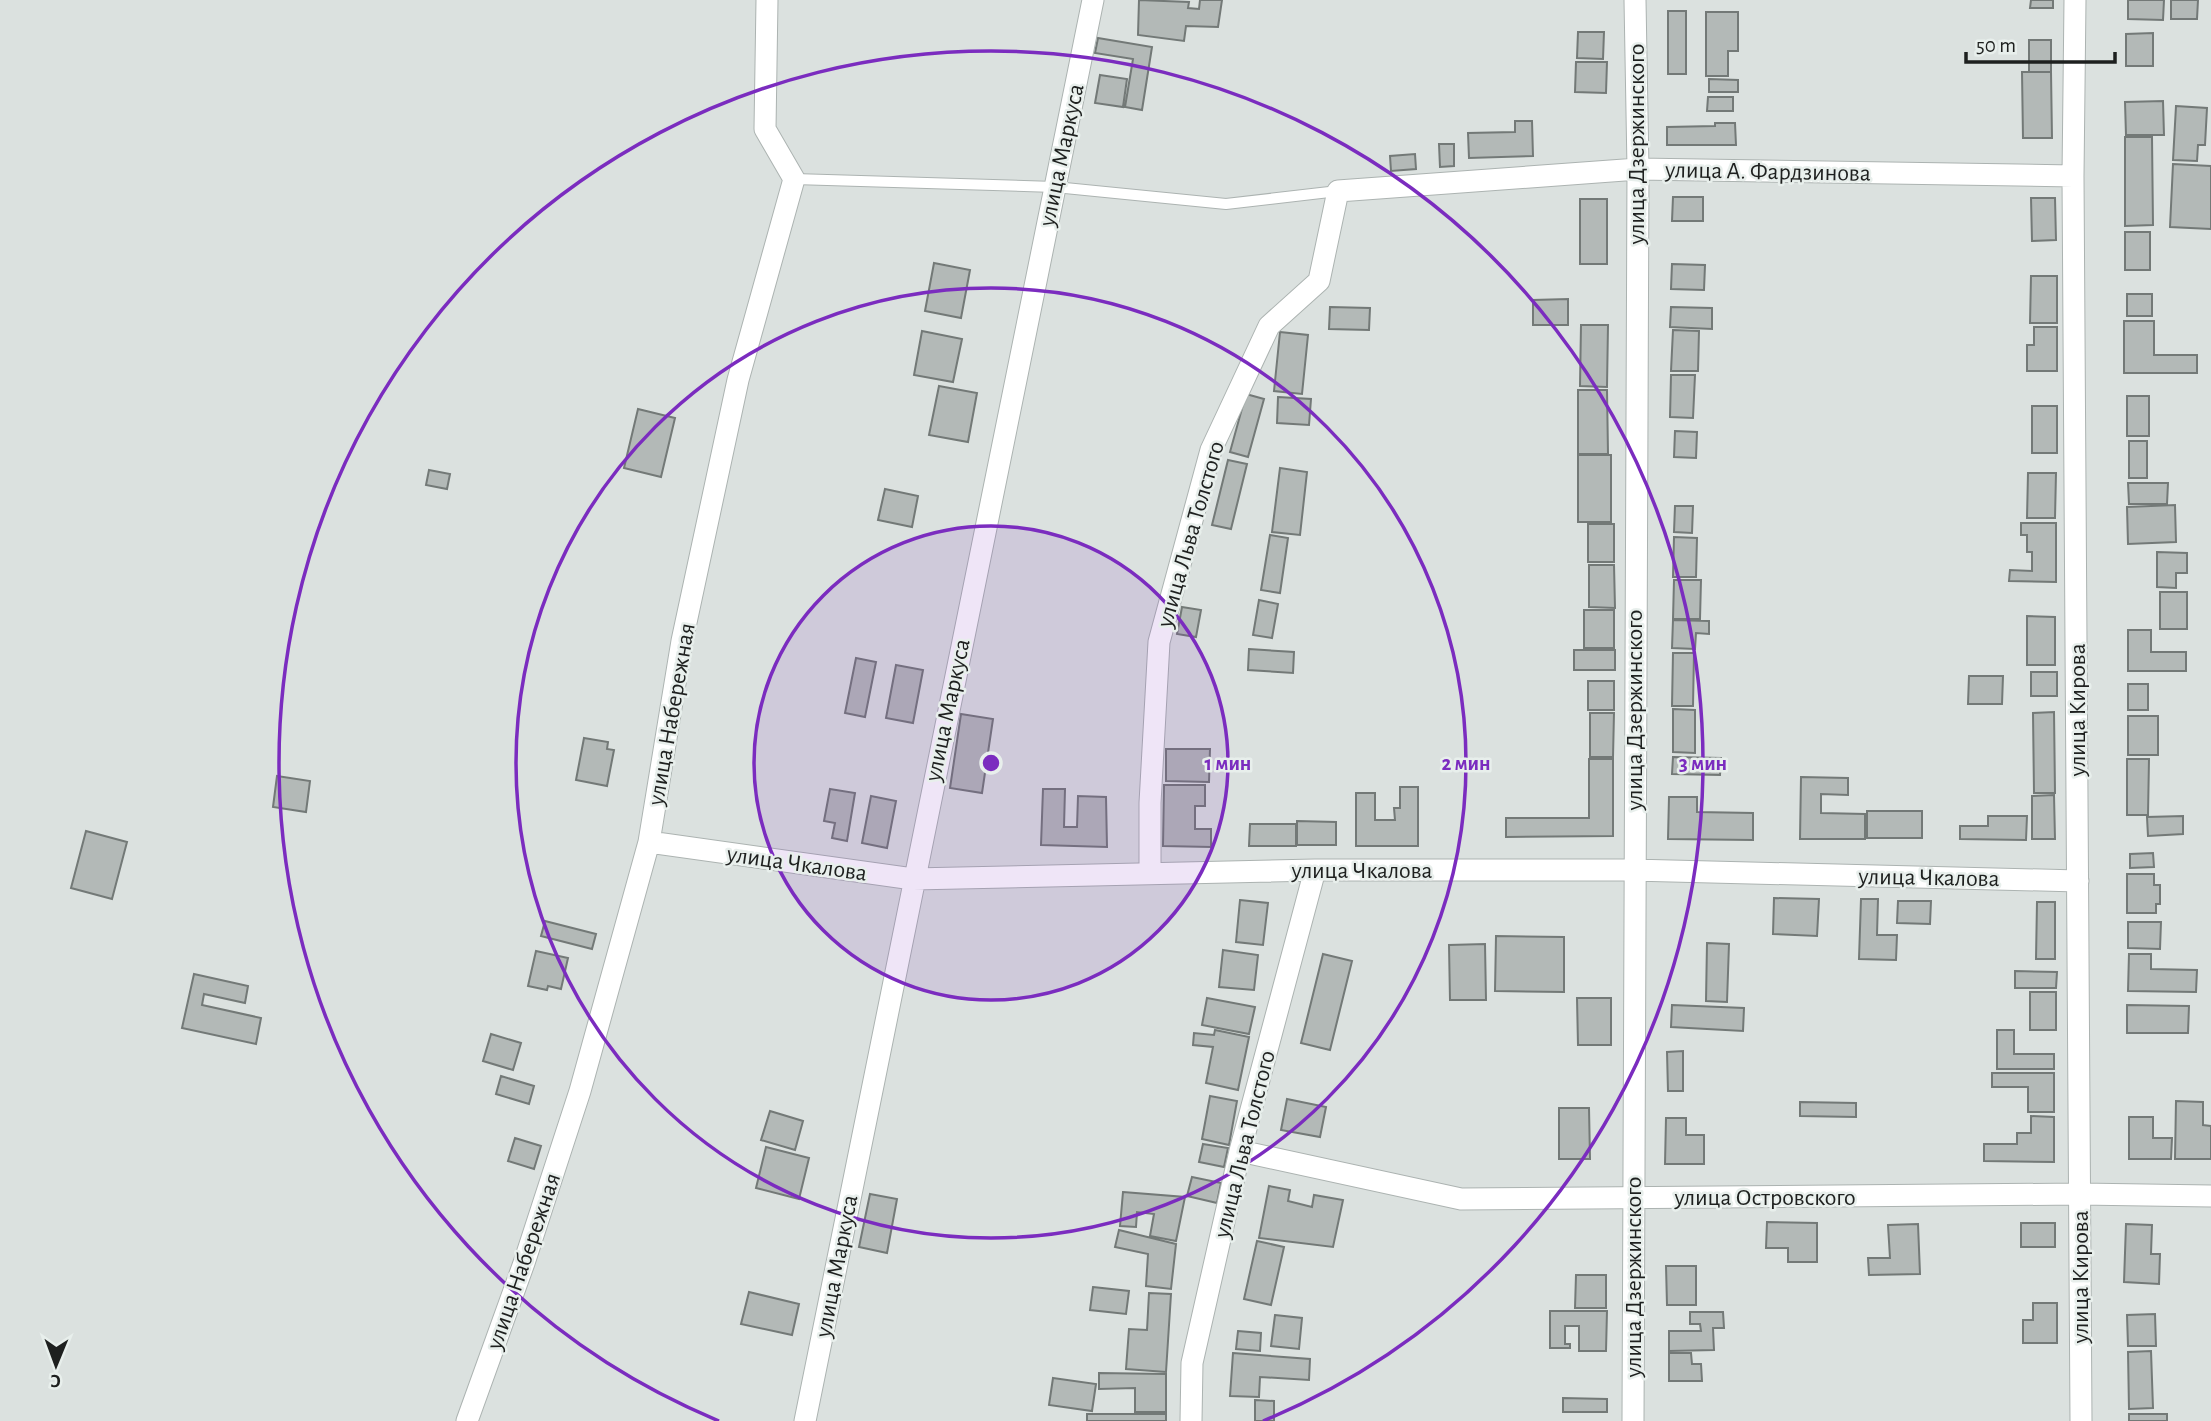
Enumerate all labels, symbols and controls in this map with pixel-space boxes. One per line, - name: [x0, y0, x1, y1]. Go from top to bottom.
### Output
- scale bar: [1966, 21, 2115, 65]
- text: 50 m: [1976, 35, 2016, 56]
- street label: улица Дзержинского: [1625, 44, 1649, 245]
- street label: улица Маркуса: [1035, 82, 1089, 230]
- street label: улица А. Фардзинова: [1664, 158, 1871, 186]
- street label: улица Льва Толстого: [1153, 439, 1229, 631]
- street label: улица Дзержинского: [1623, 610, 1647, 811]
- street label: улица Набережная: [644, 621, 700, 808]
- street label: улица Маркуса: [921, 637, 975, 785]
- street label: улица Кирова: [2066, 643, 2090, 778]
- centre of rings: [979, 751, 1003, 775]
- text: 1 мин: [1205, 753, 1251, 774]
- text: 2 мин: [1441, 753, 1491, 774]
- text: 3 мин: [1679, 753, 1727, 774]
- street label: улица Чкалова: [724, 842, 868, 886]
- street label: улица Чкалова: [1290, 859, 1433, 883]
- street label: улица Чкалова: [1857, 865, 2000, 891]
- street label: улица Льва Толстого: [1210, 1048, 1280, 1241]
- street label: улица Набережная: [482, 1170, 565, 1354]
- street label: улица Дзержинского: [1622, 1177, 1646, 1378]
- street label: улица Островского: [1673, 1186, 1856, 1210]
- street label: улица Маркуса: [811, 1193, 863, 1341]
- street label: улица Кирова: [2069, 1210, 2093, 1345]
- north arrow: [21, 1330, 91, 1400]
- text: С: [50, 1371, 61, 1390]

